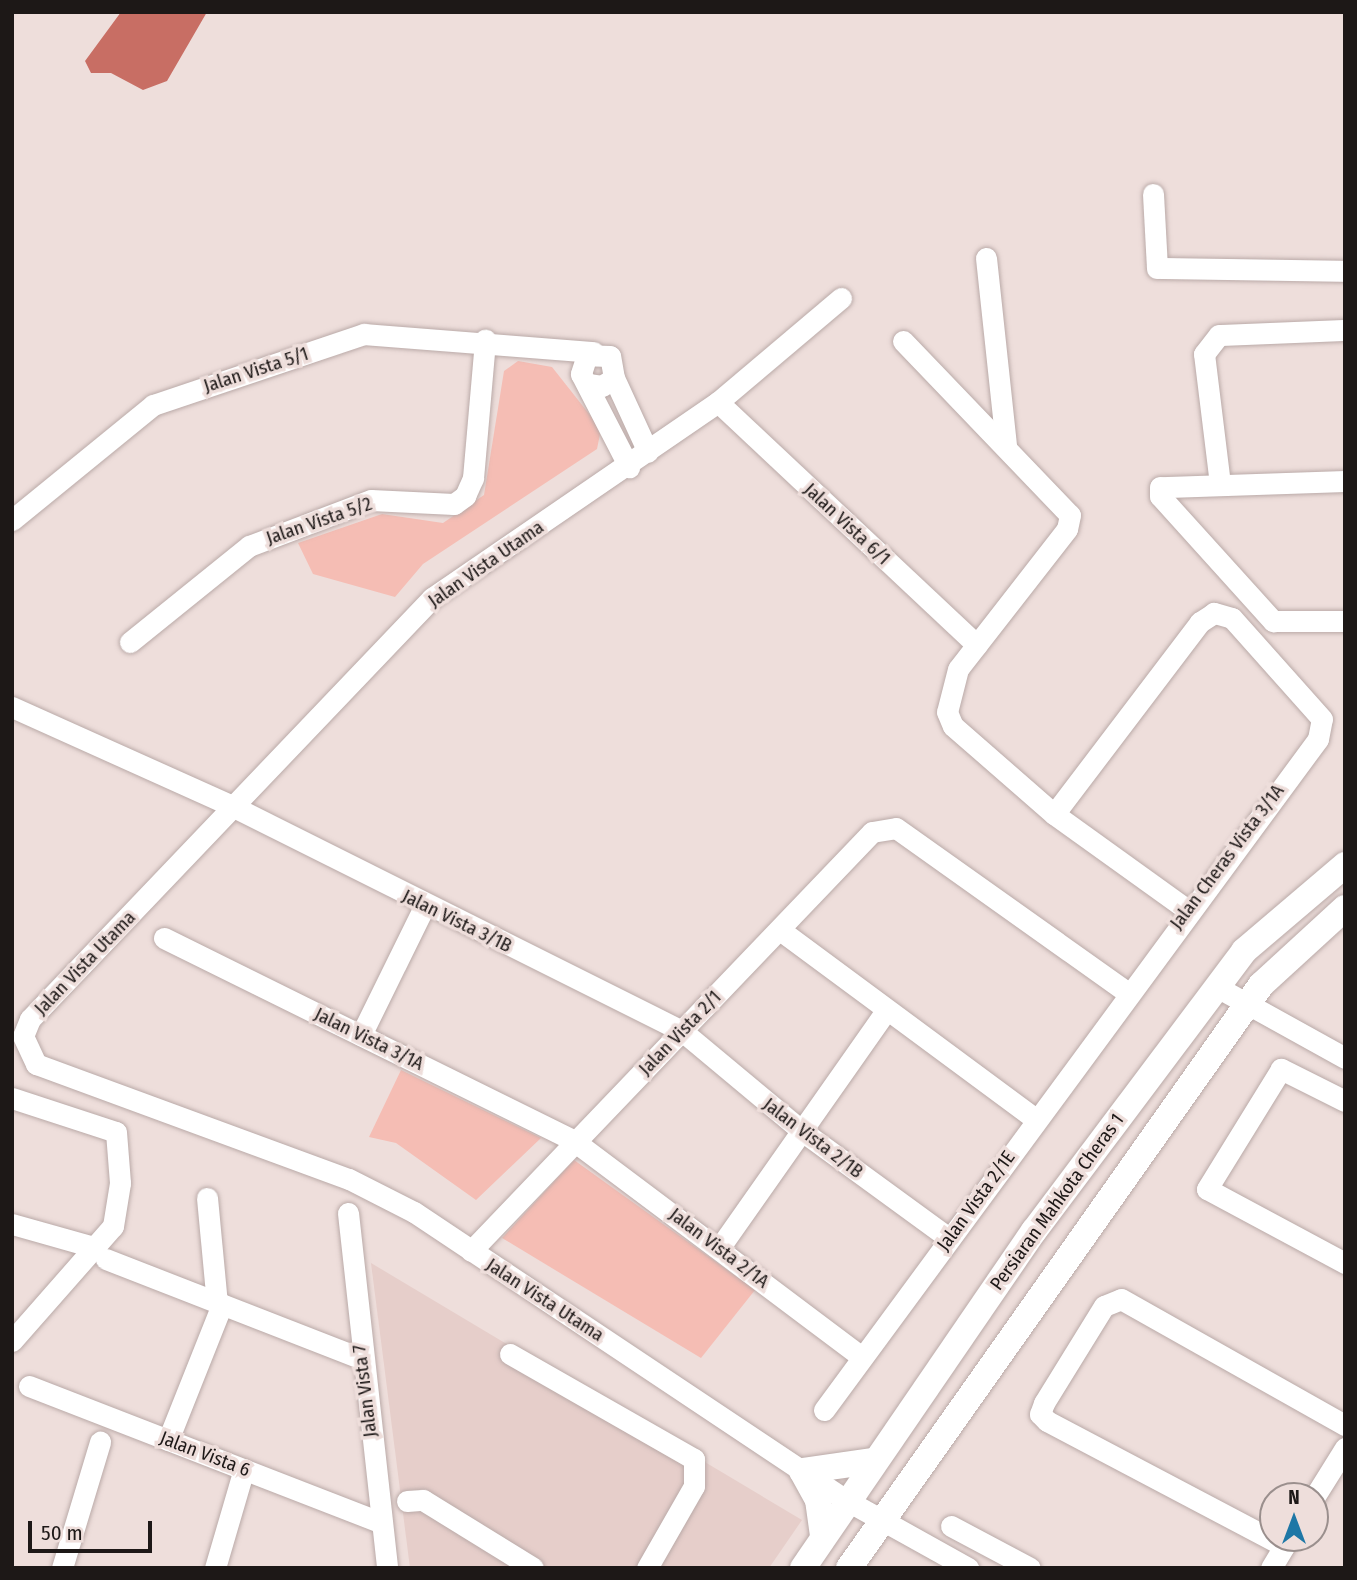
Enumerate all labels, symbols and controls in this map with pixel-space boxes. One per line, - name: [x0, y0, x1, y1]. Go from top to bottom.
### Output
- street label: Jalan Vista 5/1: [201, 342, 311, 398]
- street label: Jalan Vista 6/1: [799, 478, 895, 570]
- street label: Jalan Vista 5/2: [263, 492, 375, 550]
- street label: Jalan Vista Utama: [424, 516, 548, 612]
- street label: Jalan Cheras Vista 3/1A: [1165, 780, 1289, 934]
- street label: Jalan Vista 3/1B: [398, 885, 516, 957]
- street label: Jalan Vista Utama: [30, 906, 140, 1020]
- street label: Jalan Vista 2/1: [634, 986, 726, 1080]
- street label: Jalan Vista 3/1A: [311, 1003, 427, 1075]
- street label: Jalan Vista 2/1B: [758, 1093, 868, 1183]
- street label: Persiaran Mahkota Cheras 1: [985, 1109, 1129, 1295]
- street label: Jalan Vista 2/1E: [932, 1147, 1020, 1255]
- street label: Jalan Vista 2/1A: [665, 1203, 773, 1293]
- street label: Jalan Vista Utama: [482, 1253, 608, 1347]
- street label: Jalan Vista 7: [348, 1343, 382, 1439]
- street label: Jalan Vista 6: [157, 1426, 253, 1482]
- north arrow: [1259, 1482, 1329, 1552]
- text: N: [1288, 1486, 1300, 1509]
- scale bar: [32, 1506, 156, 1550]
- text: 50 m: [41, 1520, 83, 1546]

